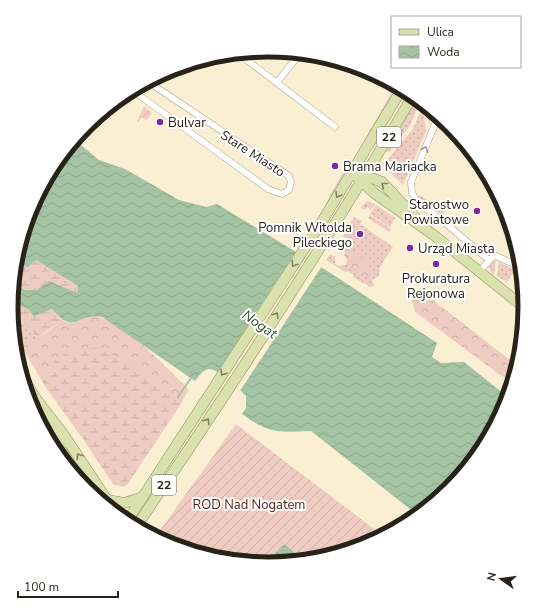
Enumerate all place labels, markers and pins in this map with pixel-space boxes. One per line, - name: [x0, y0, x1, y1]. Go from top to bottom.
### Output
- place label: Bulvar: [168, 114, 206, 132]
- marker: Bulvar: [155, 117, 165, 127]
- place label: Brama Mariacka: [343, 158, 437, 176]
- marker: Brama Mariacka: [330, 161, 340, 171]
- place label: Starostwo Powiatowe: [404, 196, 469, 229]
- marker: Starostwo Powiatowe: [472, 206, 482, 216]
- place label: Pomnik Witolda Pileckiego: [258, 219, 352, 252]
- marker: Pomnik Witolda Pileckiego: [355, 229, 365, 239]
- place label: Urząd Miasta: [418, 240, 495, 258]
- marker: Urząd Miasta: [405, 243, 415, 253]
- marker: Prokuratura Rejonowa: [431, 259, 441, 269]
- place label: Prokuratura Rejonowa: [402, 270, 470, 303]

